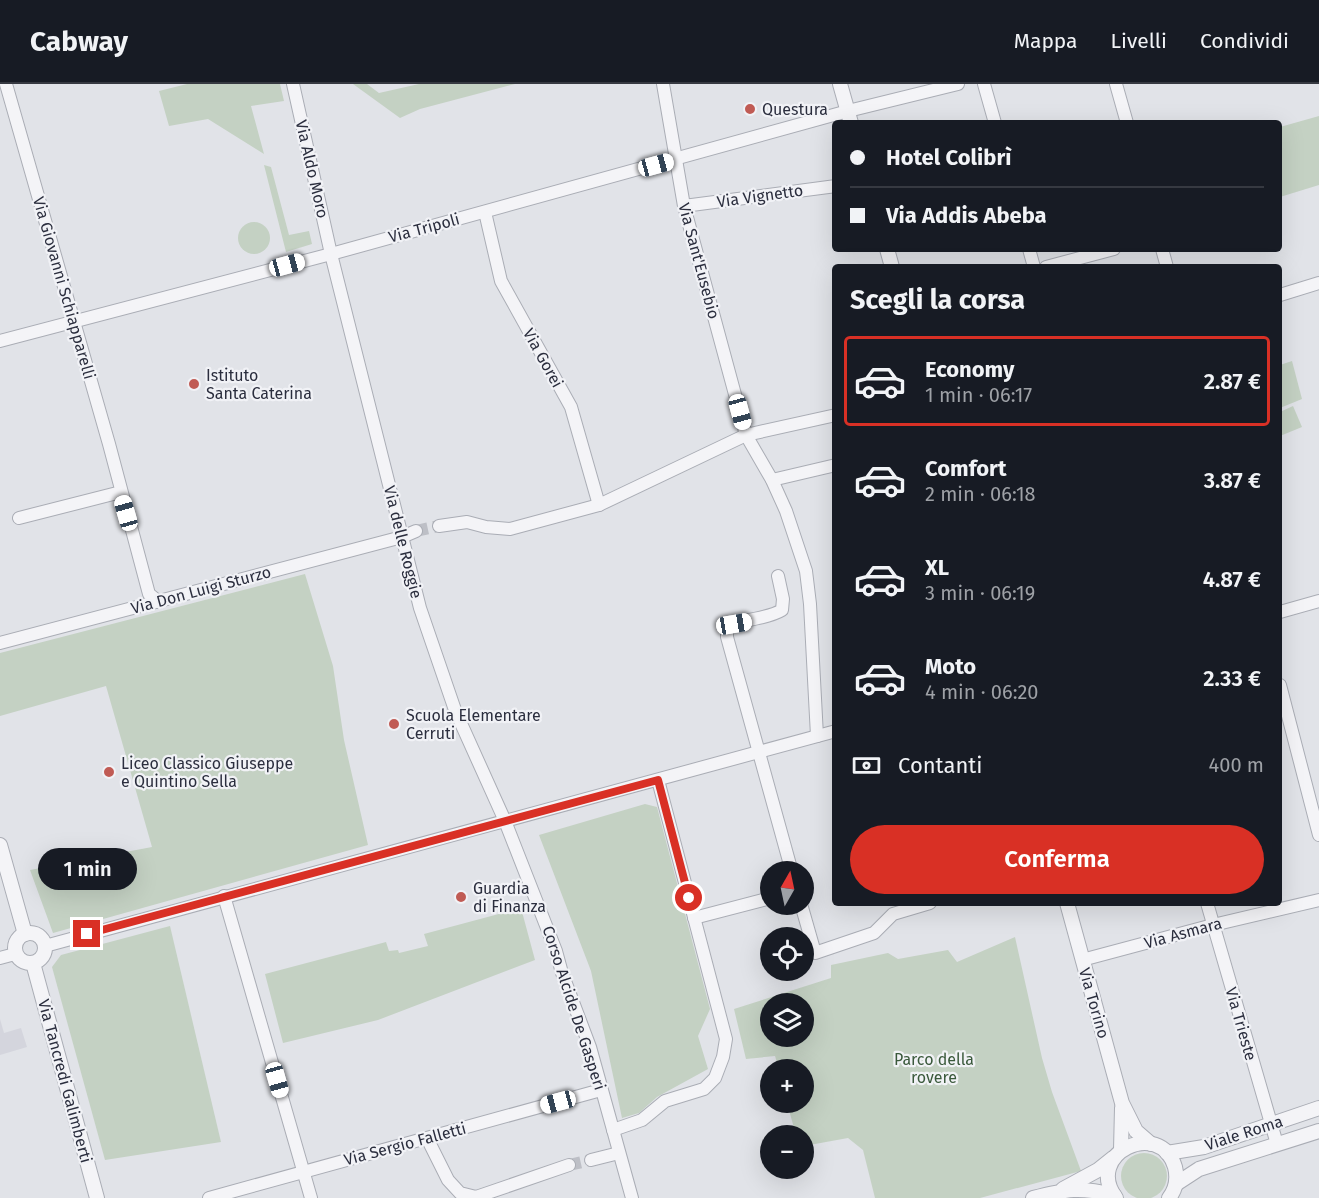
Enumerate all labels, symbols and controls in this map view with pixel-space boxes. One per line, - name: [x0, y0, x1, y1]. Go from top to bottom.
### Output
- text: Cabway: [30, 25, 128, 58]
- text: Mappa: [1014, 28, 1078, 54]
- text: Livelli: [1111, 28, 1167, 54]
- text: Condividi: [1200, 28, 1289, 54]
- place label: Questura: [762, 100, 828, 119]
- marker: Questura: [743, 102, 757, 116]
- street label: Via Aldo Moro: [291, 118, 333, 220]
- text: Hotel Colibrì: [886, 144, 1011, 171]
- car: [636, 152, 676, 178]
- street label: Via Vignetto: [716, 181, 804, 211]
- street label: Via Giovanni Schiapparelli: [29, 195, 99, 381]
- street label: Via Sant'Eusebio: [674, 201, 724, 321]
- text: Via Addis Abeba: [886, 202, 1047, 229]
- street label: Via Tripoli: [386, 209, 462, 247]
- car: [267, 252, 307, 278]
- text: Scegli la corsa: [850, 284, 1025, 316]
- street label: Via Gorei: [519, 325, 567, 391]
- icon: car: [853, 354, 907, 408]
- text: Economy: [925, 356, 1014, 383]
- place label: Istituto Santa Caterina: [206, 366, 312, 403]
- text: 2.87 €: [1204, 368, 1261, 395]
- marker: Istituto Santa Caterina: [187, 377, 201, 391]
- text: 1 min · 06:17: [925, 383, 1032, 407]
- car: [727, 392, 753, 432]
- icon: car: [853, 453, 907, 507]
- text: Comfort: [925, 455, 1006, 482]
- text: 3.87 €: [1204, 467, 1261, 494]
- text: 2 min · 06:18: [925, 482, 1036, 506]
- street label: Via delle Roggie: [380, 484, 426, 600]
- car: [112, 493, 140, 533]
- icon: car: [853, 552, 907, 606]
- text: XL: [925, 554, 949, 581]
- street label: Via Don Luigi Sturzo: [129, 562, 273, 618]
- text: 4.87 €: [1203, 566, 1261, 593]
- text: 3 min · 06:19: [925, 581, 1035, 605]
- car: [715, 612, 753, 636]
- icon: car: [853, 651, 907, 705]
- text: Moto: [925, 653, 976, 680]
- text: 2.33 €: [1203, 665, 1261, 692]
- text: 4 min · 06:20: [925, 680, 1039, 704]
- place label: Scuola Elementare Cerruti: [406, 706, 541, 743]
- marker: Scuola Elementare Cerruti: [387, 717, 401, 731]
- icon: cash: [850, 749, 883, 782]
- text: Contanti: [898, 752, 982, 779]
- text: 400 m: [1209, 753, 1264, 777]
- place label: Liceo Classico Giuseppe e Quintino Sella: [121, 754, 293, 791]
- marker: Liceo Classico Giuseppe e Quintino Sella: [102, 765, 116, 779]
- button: Conferma: [850, 825, 1264, 894]
- callout: 1 min: [38, 847, 136, 889]
- text: 1 min: [63, 857, 112, 881]
- north arrow: [760, 861, 814, 915]
- map controls: [760, 861, 814, 1179]
- place label: Guardia di Finanza: [473, 879, 546, 916]
- route start: [675, 884, 702, 911]
- marker: Guardia di Finanza: [454, 890, 468, 904]
- street label: Via Asmara: [1142, 914, 1224, 952]
- route end: [73, 920, 100, 947]
- street label: Corso Alcide De Gasperi: [538, 923, 610, 1093]
- button: locate: [760, 927, 814, 981]
- street label: Via Torino: [1075, 966, 1113, 1040]
- street label: Via Trieste: [1221, 985, 1261, 1063]
- button: layers: [760, 993, 814, 1047]
- street label: Via Tancredi Galimberti: [34, 997, 96, 1165]
- park label: Parco della rovere: [894, 1050, 974, 1087]
- button: +: [760, 1059, 814, 1113]
- car: [263, 1060, 291, 1100]
- car: [538, 1089, 578, 1115]
- street label: Viale Roma: [1203, 1111, 1285, 1155]
- street label: Via Sergio Falletti: [342, 1119, 468, 1169]
- button: −: [760, 1125, 814, 1179]

